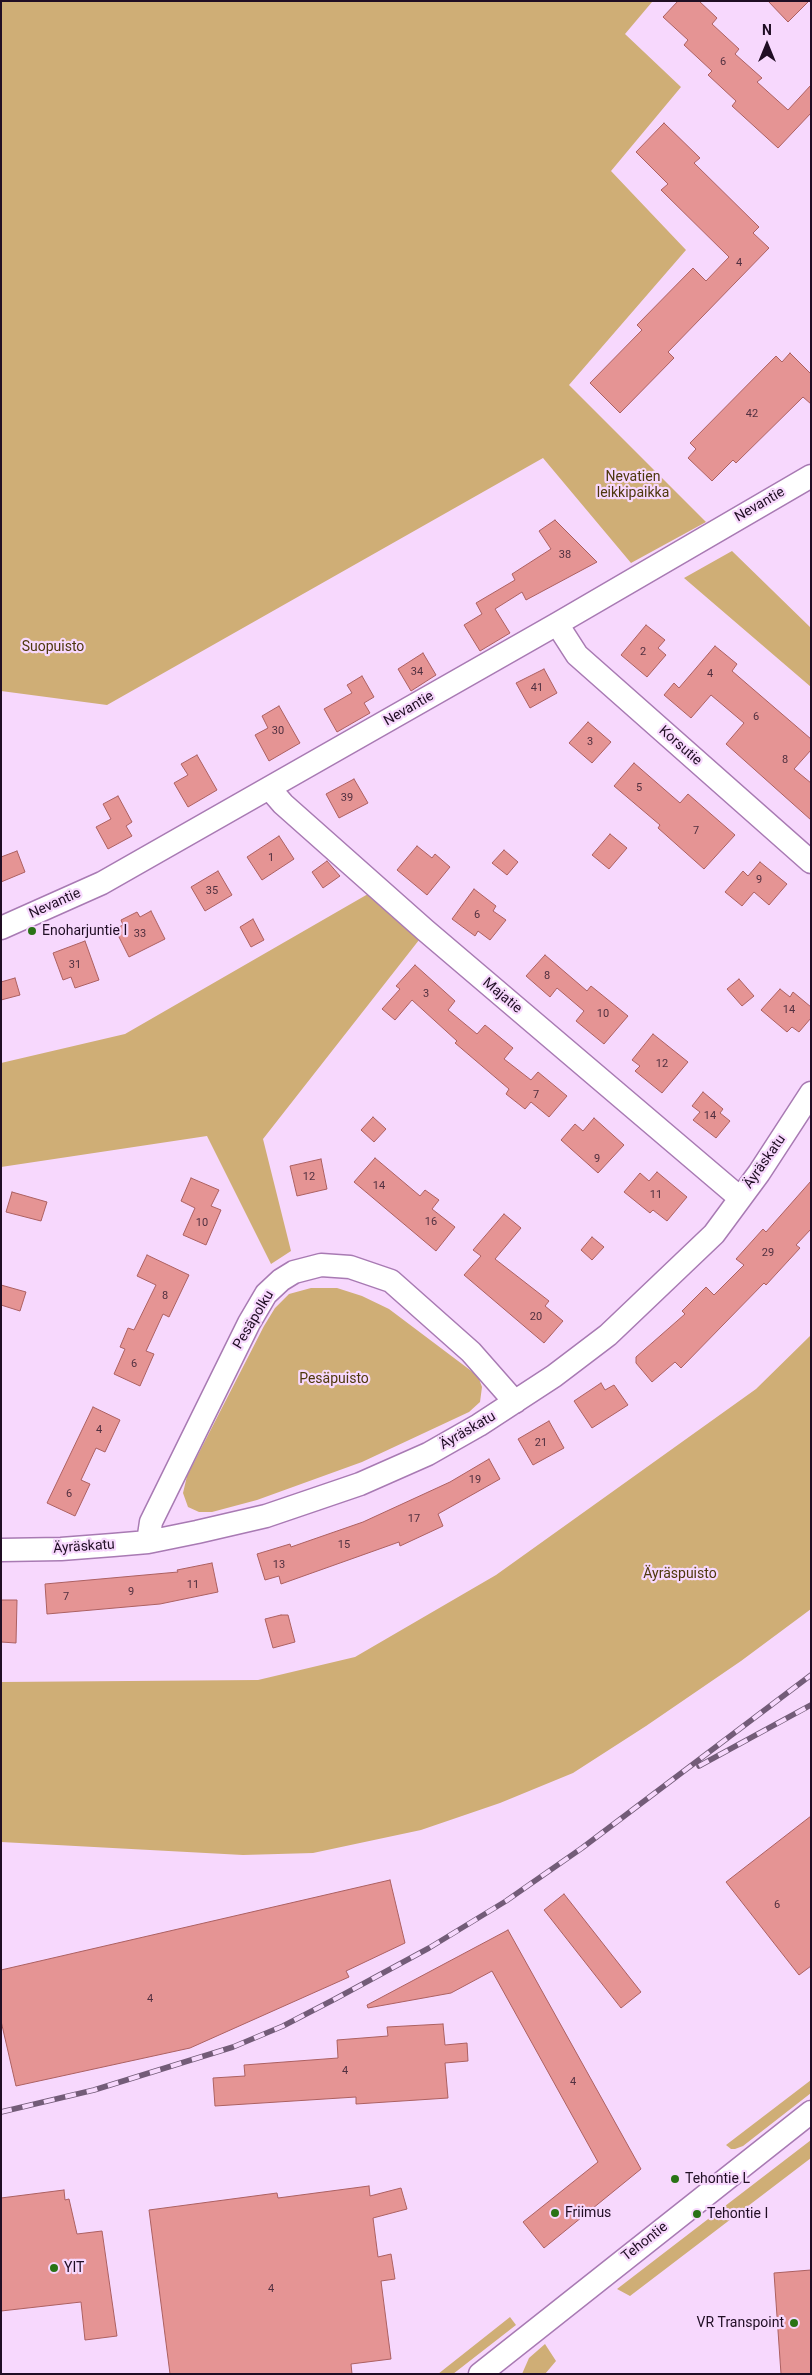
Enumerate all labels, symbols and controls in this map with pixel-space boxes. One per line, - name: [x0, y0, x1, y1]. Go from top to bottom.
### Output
- north arrow: [742, 20, 792, 70]
- text: N: [762, 22, 772, 38]
- house number: 6: [720, 55, 726, 69]
- house number: 4: [736, 256, 742, 270]
- house number: 42: [746, 407, 758, 421]
- park label: Nevatien leikkipaikka: [597, 469, 669, 502]
- street label: Nevantie: [732, 484, 788, 526]
- house number: 38: [559, 548, 571, 562]
- park label: Suopuisto: [22, 639, 84, 655]
- house number: 2: [640, 645, 646, 659]
- house number: 34: [411, 665, 423, 679]
- house number: 4: [707, 667, 713, 681]
- house number: 41: [531, 681, 543, 695]
- street label: Nevantie: [381, 688, 437, 730]
- house number: 6: [753, 710, 759, 724]
- street label: Korsutie: [655, 723, 705, 769]
- house number: 30: [272, 724, 284, 738]
- house number: 3: [587, 735, 593, 749]
- house number: 8: [782, 753, 788, 767]
- house number: 5: [636, 781, 642, 795]
- house number: 39: [341, 791, 353, 805]
- house number: 7: [693, 824, 699, 838]
- house number: 1: [268, 851, 274, 865]
- house number: 9: [756, 873, 762, 887]
- house number: 35: [206, 884, 218, 898]
- street label: Nevantie: [27, 885, 83, 923]
- house number: 6: [474, 908, 480, 922]
- place label: Enoharjuntie I: [42, 923, 127, 939]
- marker: Enoharjuntie I: [26, 925, 38, 937]
- house number: 33: [134, 927, 146, 941]
- house number: 31: [69, 958, 81, 972]
- house number: 8: [544, 969, 550, 983]
- street label: Majatie: [479, 975, 525, 1017]
- house number: 3: [423, 987, 429, 1001]
- house number: 14: [783, 1003, 795, 1017]
- house number: 10: [597, 1007, 609, 1021]
- house number: 12: [656, 1057, 668, 1071]
- house number: 7: [533, 1088, 539, 1102]
- house number: 14: [704, 1109, 716, 1123]
- street label: Äyräskatu: [740, 1132, 790, 1192]
- house number: 9: [594, 1152, 600, 1166]
- house number: 12: [303, 1170, 315, 1184]
- house number: 14: [373, 1179, 385, 1193]
- house number: 11: [650, 1188, 662, 1202]
- house number: 16: [425, 1215, 437, 1229]
- house number: 10: [196, 1216, 208, 1230]
- house number: 29: [762, 1246, 774, 1260]
- street label: Pesäpolku: [230, 1288, 278, 1352]
- house number: 8: [162, 1289, 168, 1303]
- house number: 20: [530, 1310, 542, 1324]
- house number: 6: [131, 1357, 137, 1371]
- park label: Pesäpuisto: [299, 1371, 369, 1387]
- street label: Äyräskatu: [437, 1408, 499, 1454]
- house number: 4: [96, 1423, 102, 1437]
- house number: 21: [535, 1436, 547, 1450]
- house number: 19: [469, 1473, 481, 1487]
- house number: 6: [66, 1487, 72, 1501]
- house number: 17: [408, 1512, 420, 1526]
- street label: Äyräskatu: [53, 1536, 115, 1558]
- house number: 15: [338, 1538, 350, 1552]
- house number: 13: [273, 1558, 285, 1572]
- park label: Äyräspuisto: [643, 1566, 717, 1582]
- house number: 11: [187, 1578, 199, 1592]
- house number: 9: [128, 1585, 134, 1599]
- house number: 7: [63, 1590, 69, 1604]
- house number: 6: [774, 1898, 780, 1912]
- house number: 4: [147, 1992, 153, 2006]
- house number: 4: [342, 2064, 348, 2078]
- house number: 4: [570, 2075, 576, 2089]
- place label: Tehontie L: [685, 2171, 750, 2187]
- marker: Tehontie L: [669, 2173, 681, 2185]
- place label: Friimus: [565, 2205, 611, 2221]
- place label: Tehontie I: [707, 2206, 768, 2222]
- marker: Friimus: [549, 2207, 561, 2219]
- marker: Tehontie I: [691, 2208, 703, 2220]
- street label: Tehontie: [619, 2219, 671, 2265]
- place label: YIT: [64, 2260, 84, 2276]
- marker: YIT: [48, 2262, 60, 2274]
- house number: 4: [268, 2282, 274, 2296]
- place label: VR Transpoint: [697, 2315, 784, 2331]
- marker: VR Transpoint: [788, 2317, 800, 2329]

